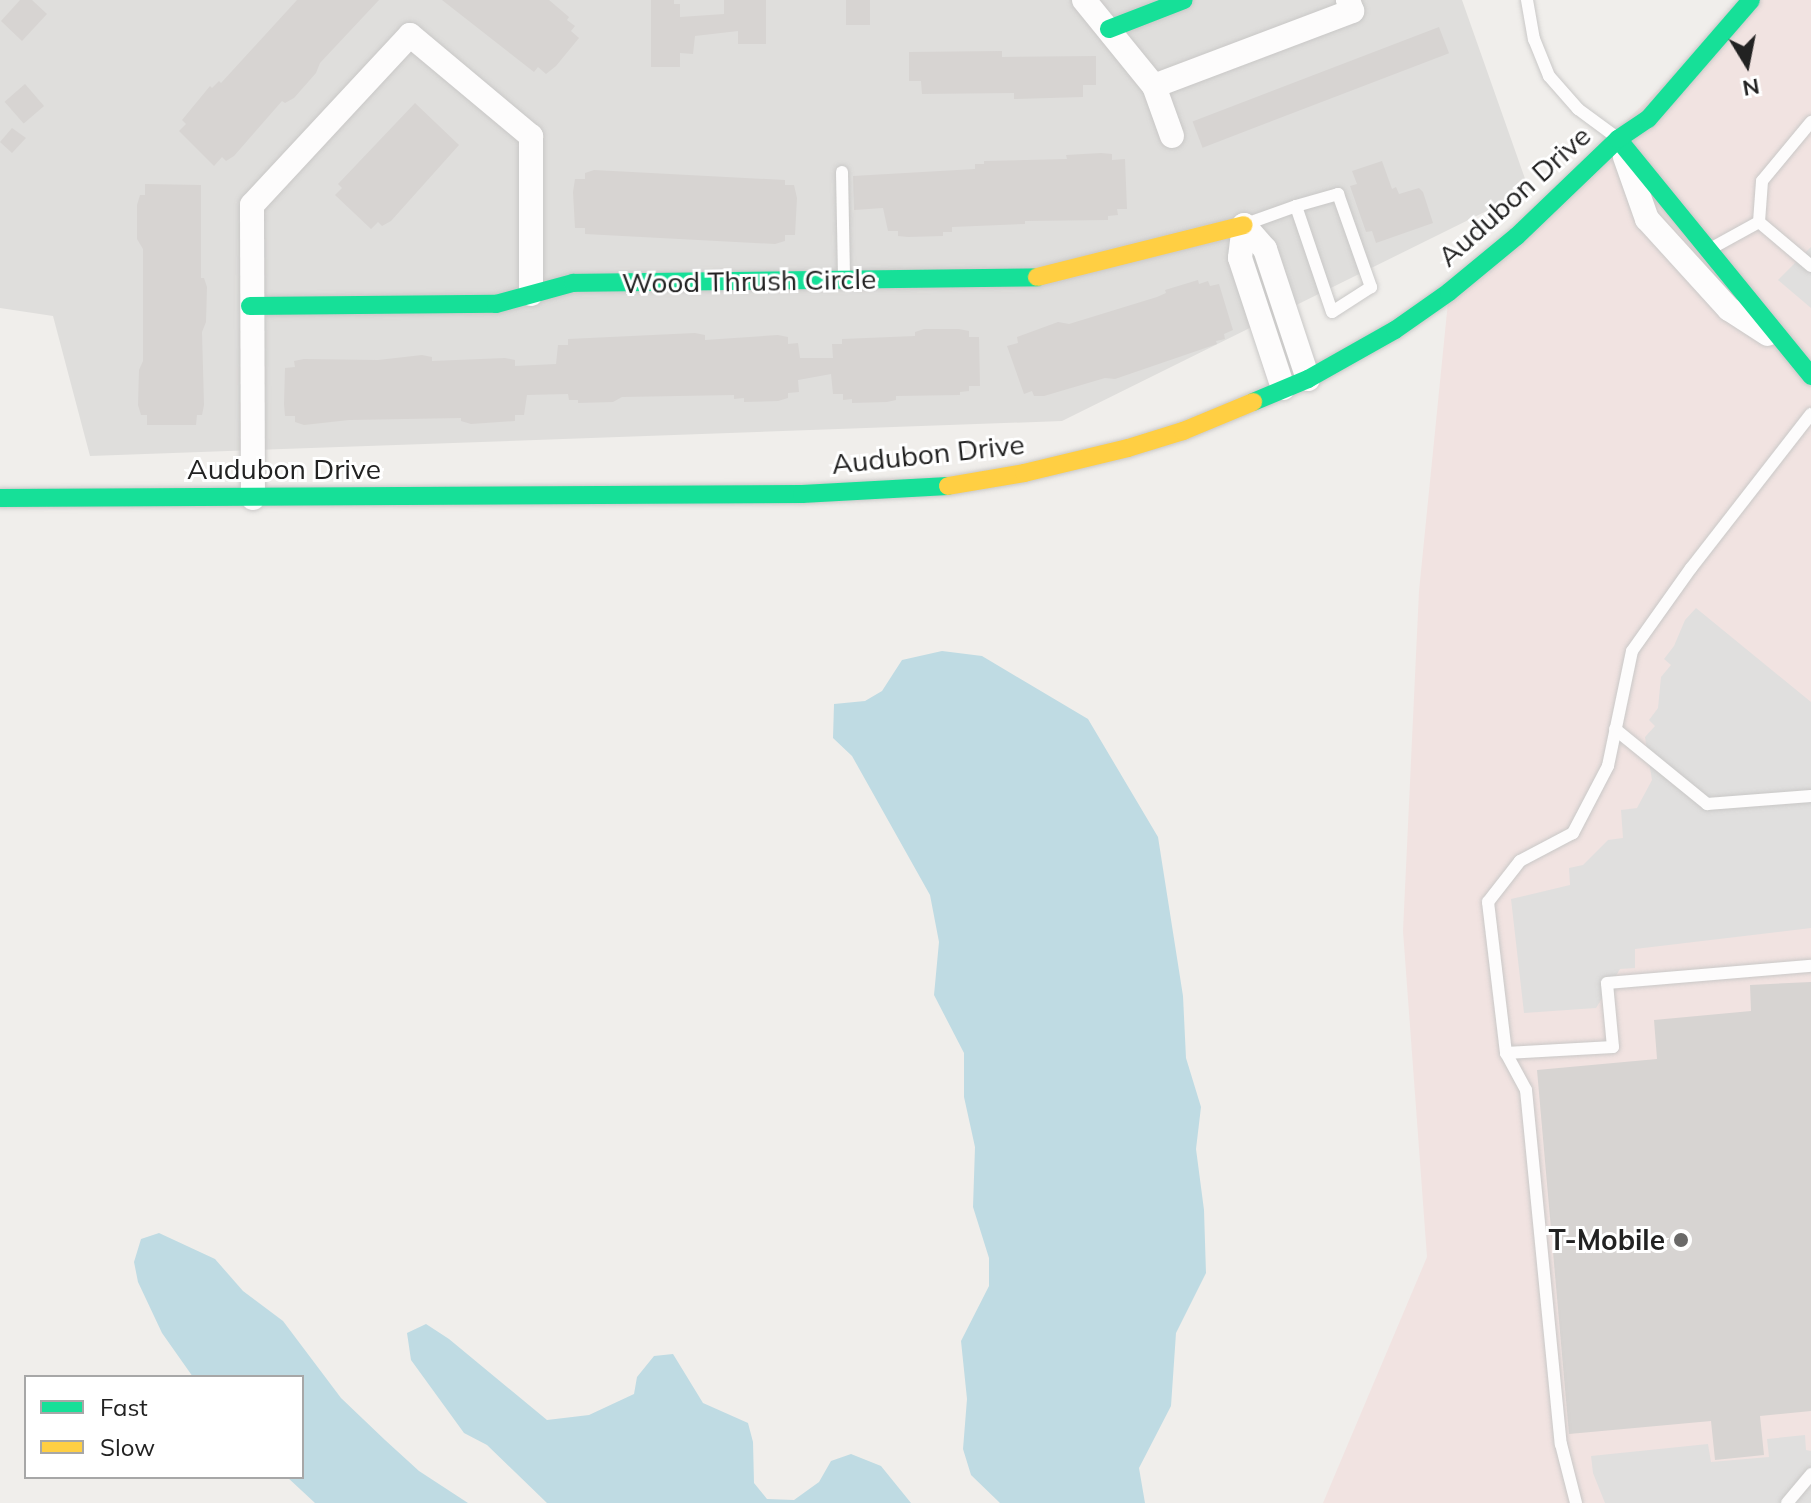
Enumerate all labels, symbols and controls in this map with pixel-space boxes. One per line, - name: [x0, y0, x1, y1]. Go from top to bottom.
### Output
- north arrow: [1707, 24, 1787, 104]
- text: N: [1741, 72, 1762, 103]
- street label: Audubon Drive: [1431, 119, 1597, 273]
- street label: Wood Thrush Circle: [622, 262, 876, 300]
- street label: Audubon Drive: [830, 427, 1026, 481]
- street label: Audubon Drive: [187, 452, 381, 486]
- place label: T-Mobile: [1548, 1223, 1665, 1257]
- marker: T-Mobile: [1672, 1231, 1690, 1249]
- legend: [24, 1375, 304, 1479]
- text: Fast: [100, 1392, 148, 1422]
- text: Slow: [100, 1432, 155, 1462]

